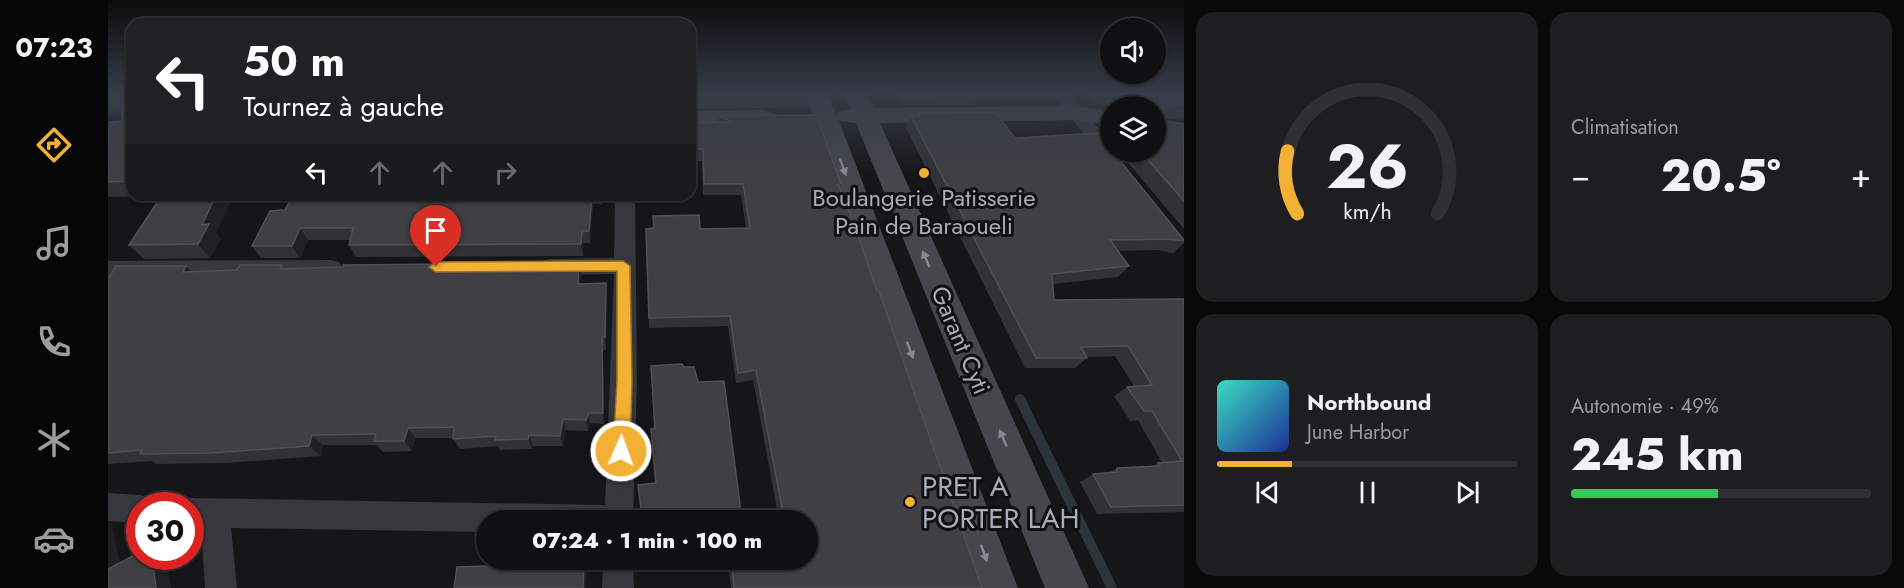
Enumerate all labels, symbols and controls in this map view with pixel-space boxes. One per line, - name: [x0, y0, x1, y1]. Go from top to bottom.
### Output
- map controls: [1100, 18, 1166, 162]
- button: sound: [1100, 18, 1166, 84]
- text: 07:23: [15, 28, 93, 67]
- text: 50 m: [243, 31, 345, 92]
- icon: left: [144, 42, 222, 120]
- text: Tournez à gauche: [243, 87, 444, 126]
- button: layers: [1100, 96, 1166, 162]
- text: Climatisation: [1571, 113, 1679, 142]
- text: 26: [1326, 121, 1408, 211]
- icon: directions: [33, 124, 75, 166]
- text: 20.5°: [1661, 143, 1781, 208]
- text: −: [1571, 152, 1590, 199]
- text: +: [1851, 152, 1871, 199]
- icon: left: [300, 156, 333, 189]
- icon: ahead: [363, 156, 396, 189]
- icon: ahead: [426, 156, 459, 189]
- icon: right: [489, 156, 522, 189]
- one-way arrow: [839, 158, 848, 176]
- marker: Boulangerie Patisserie Pain de Baraoueli: [917, 166, 931, 180]
- place label: Boulangerie Patisserie Pain de Baraoueli: [812, 180, 1036, 243]
- text: km/h: [1343, 196, 1391, 227]
- pin: [410, 205, 461, 267]
- icon: arrive: [419, 214, 452, 247]
- icon: music: [33, 222, 75, 264]
- one-way arrow: [921, 249, 931, 267]
- street label: Garant Cyti: [923, 280, 999, 400]
- icon: phone: [33, 321, 75, 363]
- one-way arrow: [905, 341, 915, 359]
- text: Northbound: [1307, 386, 1431, 418]
- text: Autonomie · 49%: [1571, 392, 1719, 421]
- text: June Harbor: [1307, 418, 1409, 447]
- icon: climate: [33, 419, 75, 461]
- position arrow: [589, 419, 653, 483]
- text: 245 km: [1571, 422, 1744, 487]
- one-way arrow: [998, 428, 1008, 446]
- place label: PRET A PORTER LAH: [922, 466, 1080, 539]
- icon: previous: [1251, 476, 1284, 509]
- icon: pause: [1351, 476, 1384, 509]
- icon: next: [1451, 476, 1484, 509]
- speed limit sign: 30: [126, 492, 204, 570]
- marker: PRET A PORTER LAH: [903, 495, 917, 509]
- icon: car: [33, 518, 75, 560]
- text: 07:24 · 1 min · 100 m: [532, 524, 762, 556]
- one-way arrow: [979, 544, 989, 562]

